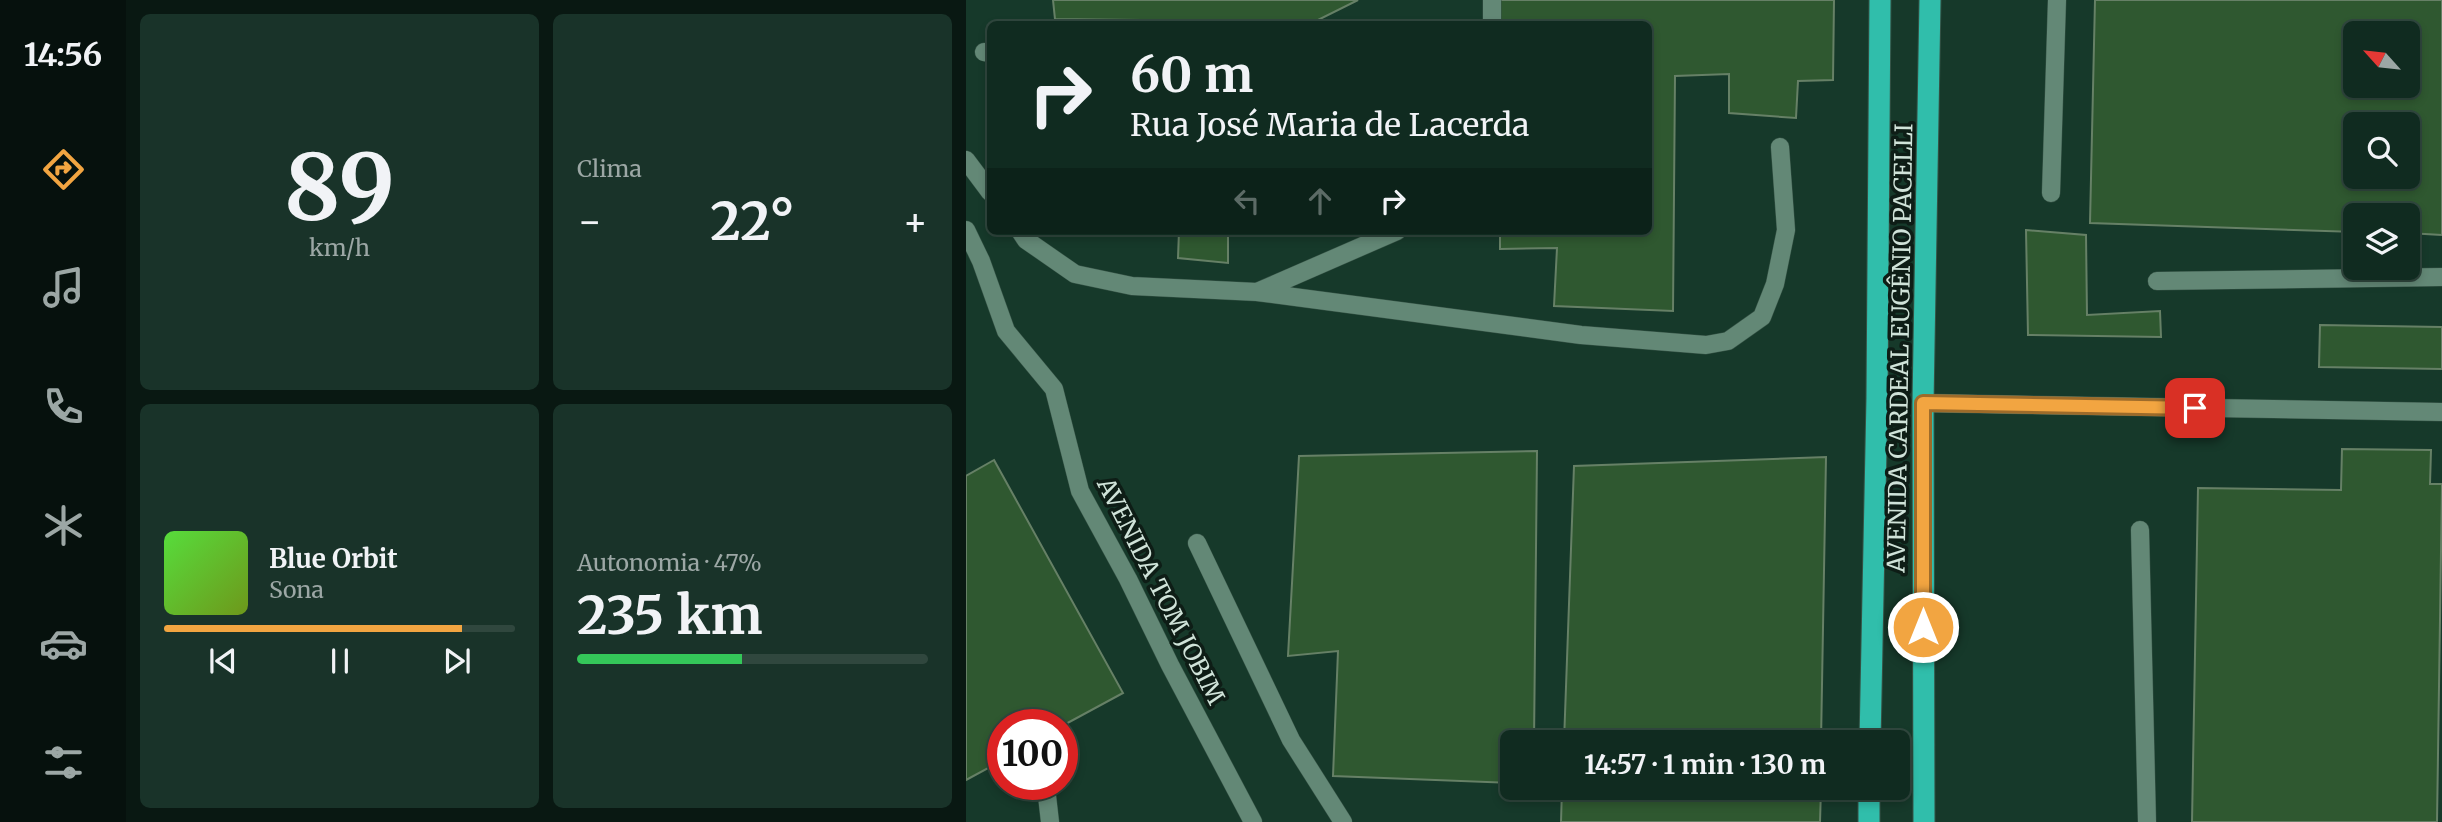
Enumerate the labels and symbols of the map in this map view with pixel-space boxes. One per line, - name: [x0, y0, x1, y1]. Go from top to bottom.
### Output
- north arrow: [2343, 21, 2420, 98]
- street label: AVENIDA CARDEAL EUGÊNIO PACELLI: [1881, 123, 1919, 574]
- pin: [2165, 378, 2225, 438]
- street label: AVENIDA TOM JOBIM: [1090, 471, 1232, 710]
- position arrow: [1886, 590, 1960, 664]
- speed limit sign: 100: [987, 709, 1078, 800]

